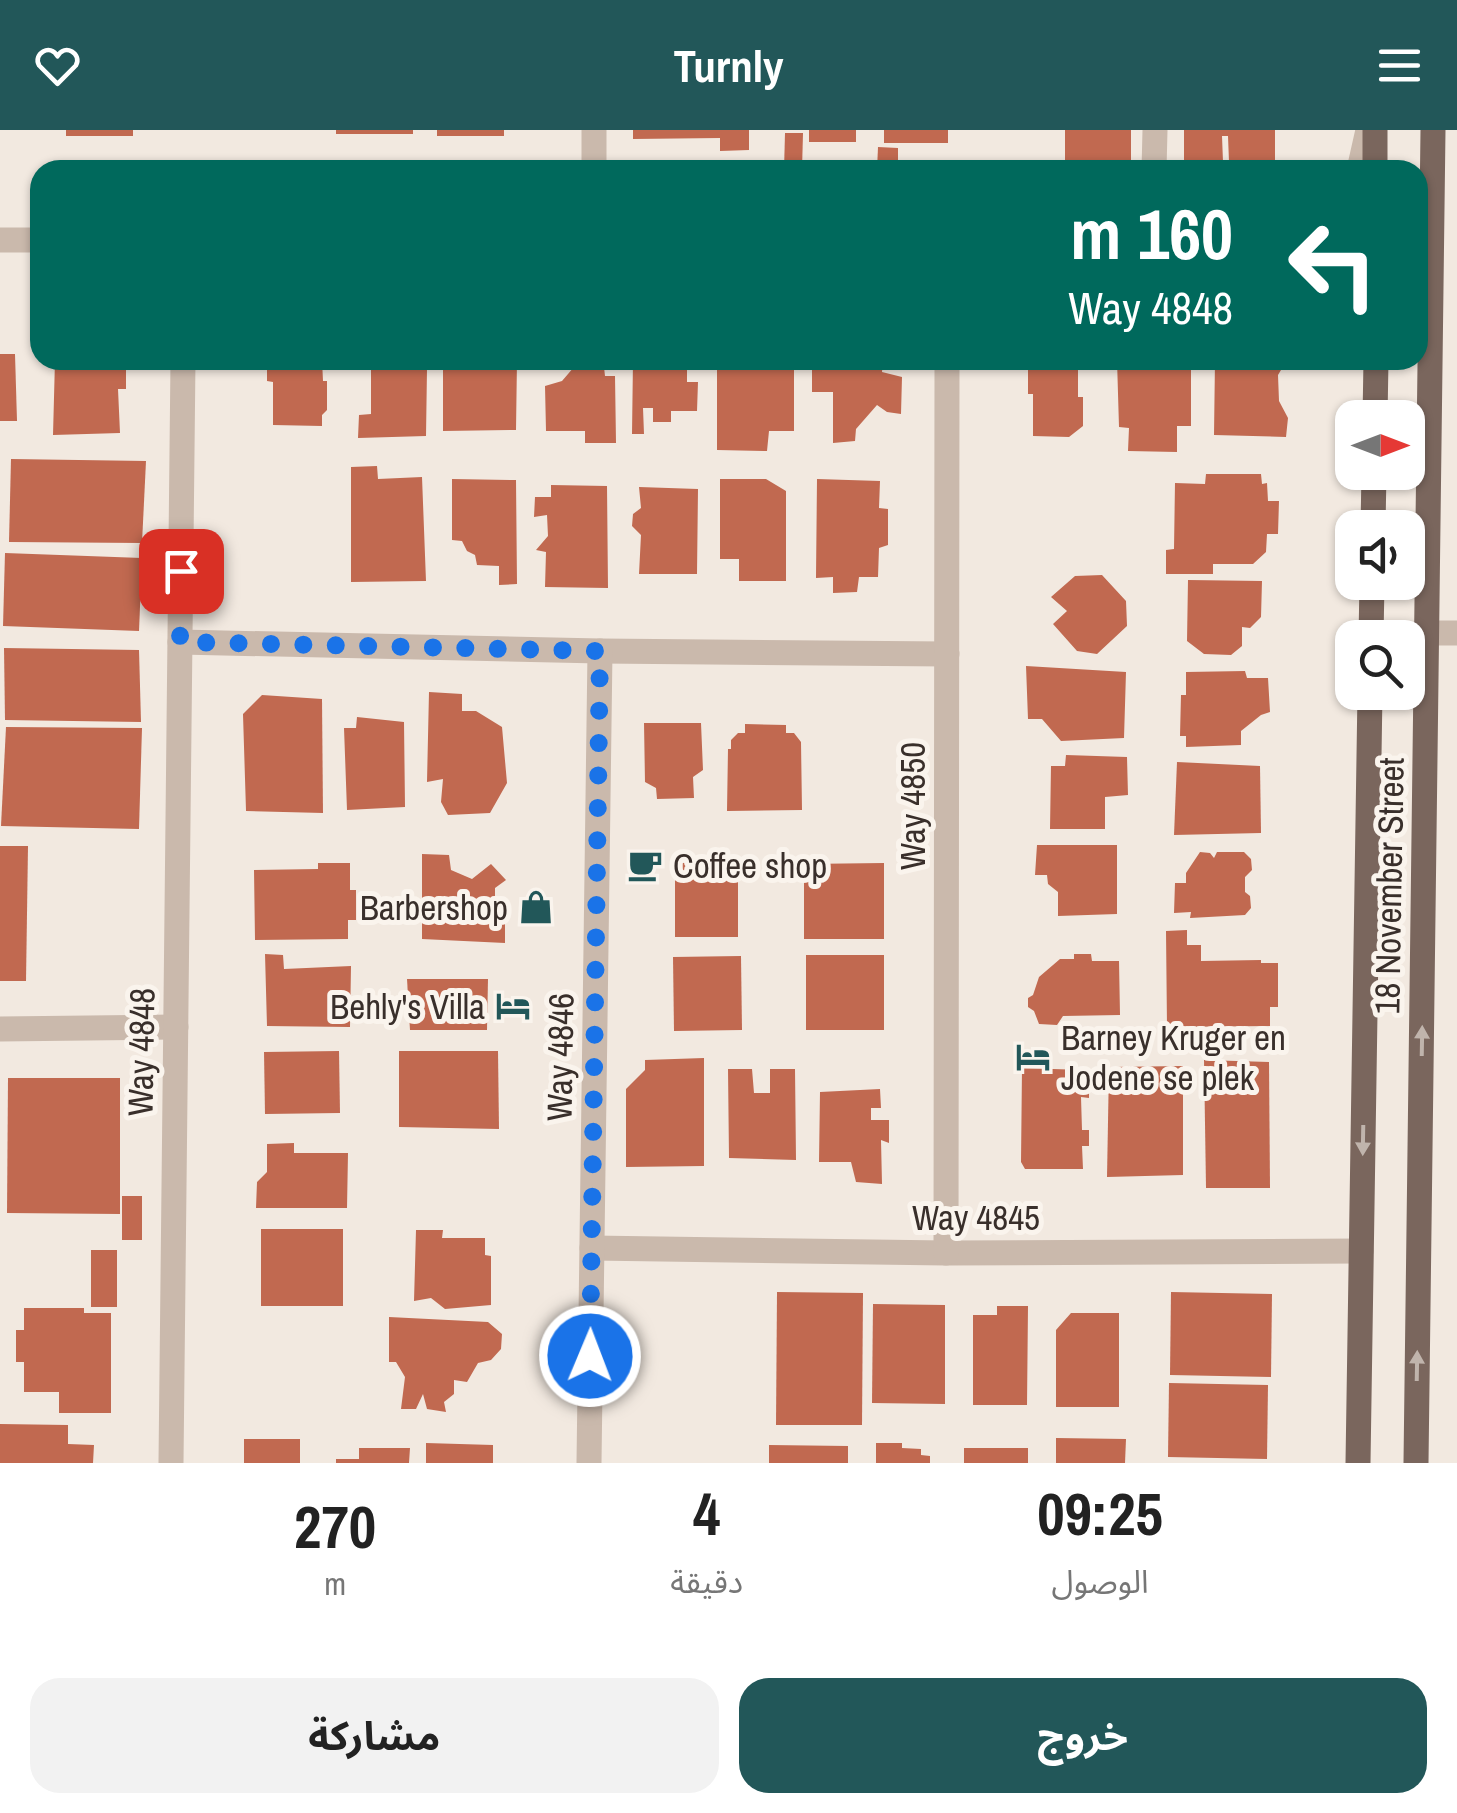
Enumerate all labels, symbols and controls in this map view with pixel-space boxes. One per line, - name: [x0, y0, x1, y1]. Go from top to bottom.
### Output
- text: Turnly: [673, 35, 784, 96]
- icon: heart: [30, 38, 85, 93]
- icon: menu: [1372, 38, 1427, 93]
- text: 160 m: [1070, 187, 1233, 281]
- icon: left: [1268, 200, 1398, 330]
- text: Way 4848: [1068, 277, 1233, 338]
- north arrow: [1335, 400, 1425, 490]
- map controls: [1335, 400, 1425, 710]
- button: sound: [1335, 510, 1425, 600]
- pin: [139, 529, 224, 614]
- icon: arrive: [154, 544, 209, 599]
- button: search: [1335, 620, 1425, 710]
- street label: Way 4850: [889, 742, 936, 870]
- street label: 18 November Street: [1363, 757, 1415, 1015]
- place label: Coffee shop: [673, 842, 827, 889]
- cafe icon: Coffee shop: [626, 846, 664, 884]
- place label: Barbershop: [360, 884, 508, 931]
- shop icon: Barbershop: [517, 888, 555, 926]
- place label: Behly's Villa: [330, 983, 485, 1030]
- hotel icon: Behly's Villa: [494, 987, 532, 1025]
- street label: Way 4848: [116, 988, 166, 1116]
- street label: Way 4846: [535, 993, 585, 1121]
- place label: Barney Kruger en Jodene se plek: [1061, 1014, 1286, 1101]
- one-way arrow: [1414, 1024, 1430, 1056]
- hotel icon: Barney Kruger en Jodene se plek: [1014, 1038, 1052, 1076]
- one-way arrow: [1354, 1124, 1370, 1156]
- street label: Way 4845: [912, 1194, 1040, 1241]
- position arrow: [538, 1304, 642, 1408]
- one-way arrow: [1410, 1349, 1426, 1381]
- text: 4: [693, 1473, 720, 1554]
- text: 09:25: [1037, 1473, 1163, 1554]
- text: 270: [294, 1486, 376, 1567]
- text: دقيقة: [670, 1560, 743, 1603]
- text: الوصول: [1051, 1560, 1149, 1603]
- text: m: [324, 1562, 346, 1605]
- button: مشاركة: [30, 1678, 719, 1793]
- button: خروج: [739, 1678, 1427, 1793]

